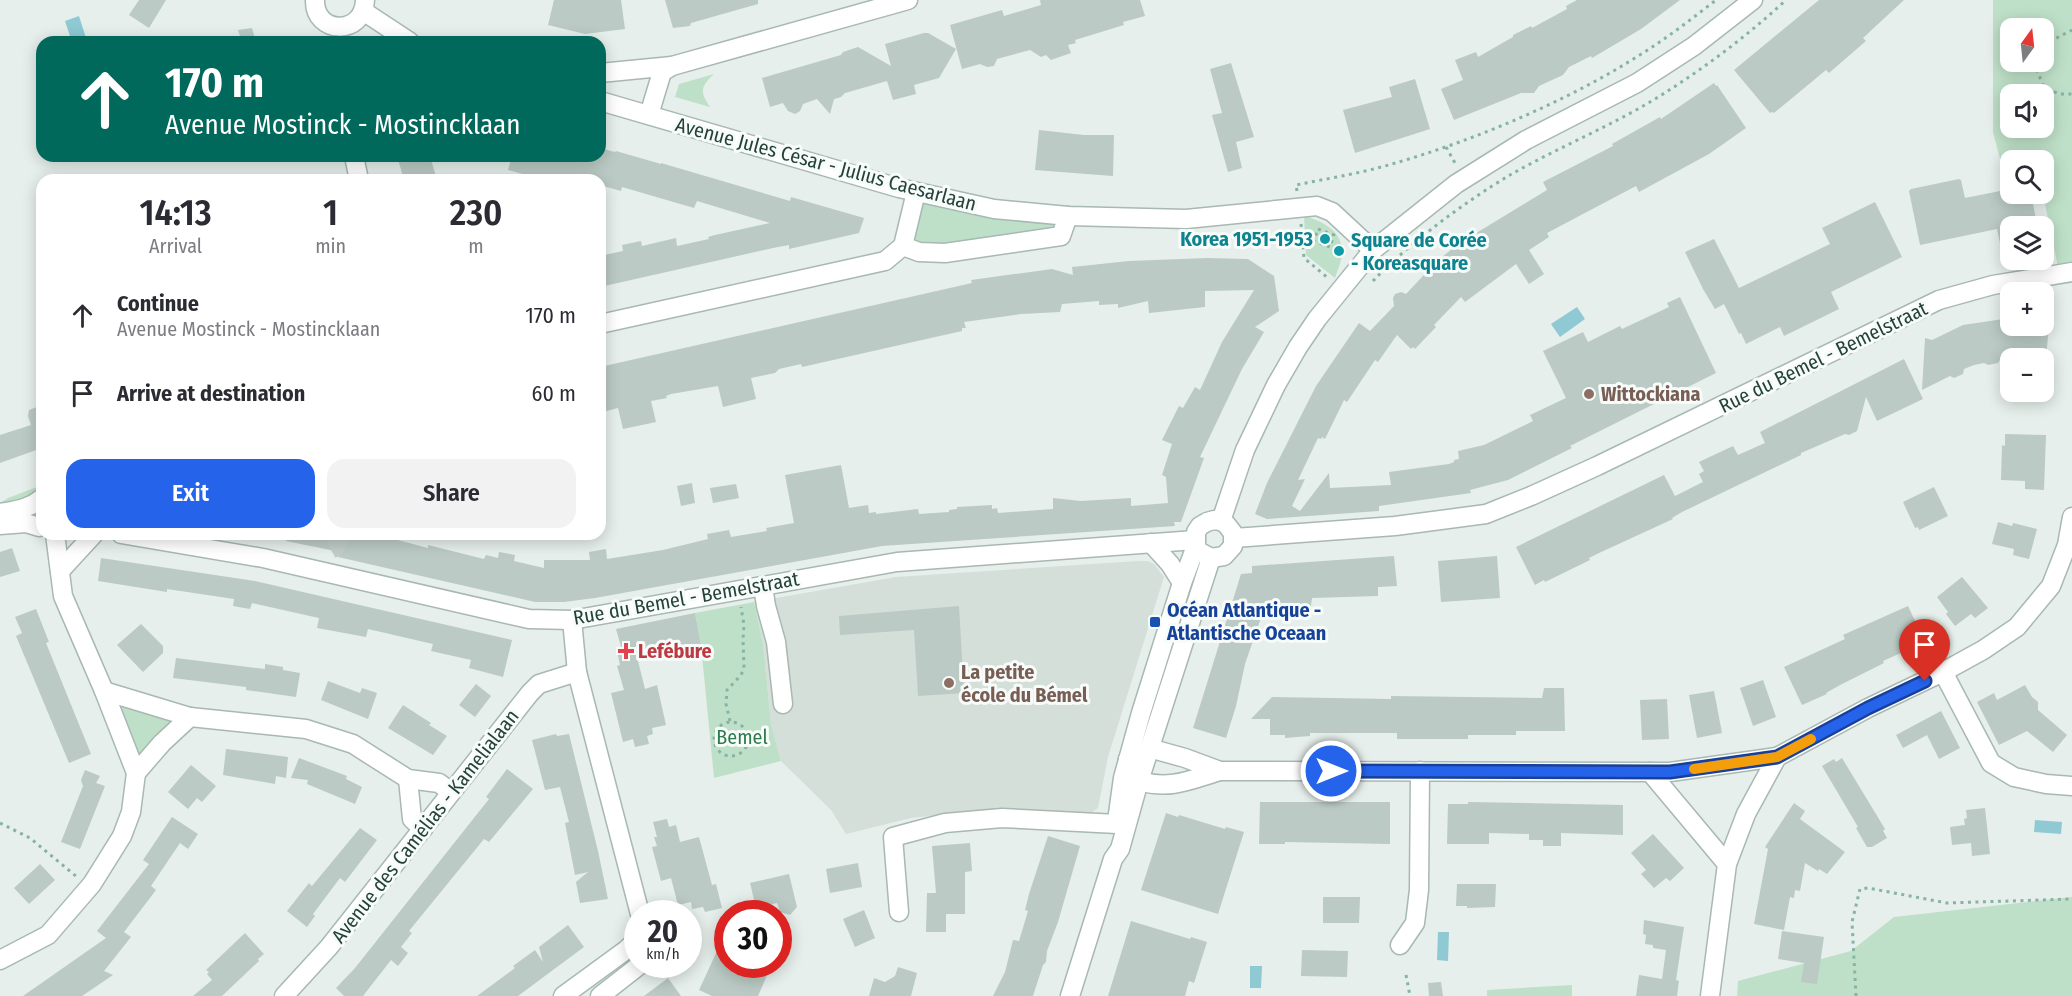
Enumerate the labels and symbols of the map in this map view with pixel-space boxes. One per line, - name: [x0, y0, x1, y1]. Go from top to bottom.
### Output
- north arrow: [2000, 18, 2054, 72]
- street label: Avenue Jules César - Julius Caesarlaan: [673, 112, 979, 216]
- place label: Korea 1951-1953: [1180, 227, 1313, 251]
- place label: Square de Corée - Koreasquare: [1351, 228, 1487, 275]
- marker: Korea 1951-1953: [1318, 232, 1332, 246]
- marker: Square de Corée - Koreasquare: [1332, 244, 1346, 258]
- street label: Rue du Bemel - Bemelstraat: [1715, 296, 1931, 418]
- place label: Wittockiana: [1601, 382, 1701, 406]
- marker: Wittockiana: [1582, 387, 1596, 401]
- street label: Rue du Bemel - Bemelstraat: [571, 566, 801, 630]
- place label: Océan Atlantique - Atlantische Oceaan: [1166, 598, 1326, 645]
- marker: Océan Atlantique - Atlantische Oceaan: [1148, 615, 1162, 629]
- pin: [1899, 619, 1950, 681]
- place label: Lefébure: [638, 639, 712, 663]
- marker: Lefébure: [619, 644, 633, 658]
- place label: La petite école du Bémel: [961, 660, 1088, 707]
- marker: La petite école du Bémel: [942, 676, 956, 690]
- street label: Avenue des Camélias - Kamelialaan: [326, 705, 524, 947]
- park label: Bemel: [716, 725, 768, 749]
- position arrow: [1299, 739, 1363, 803]
- speed limit sign: 30: [714, 900, 792, 978]

